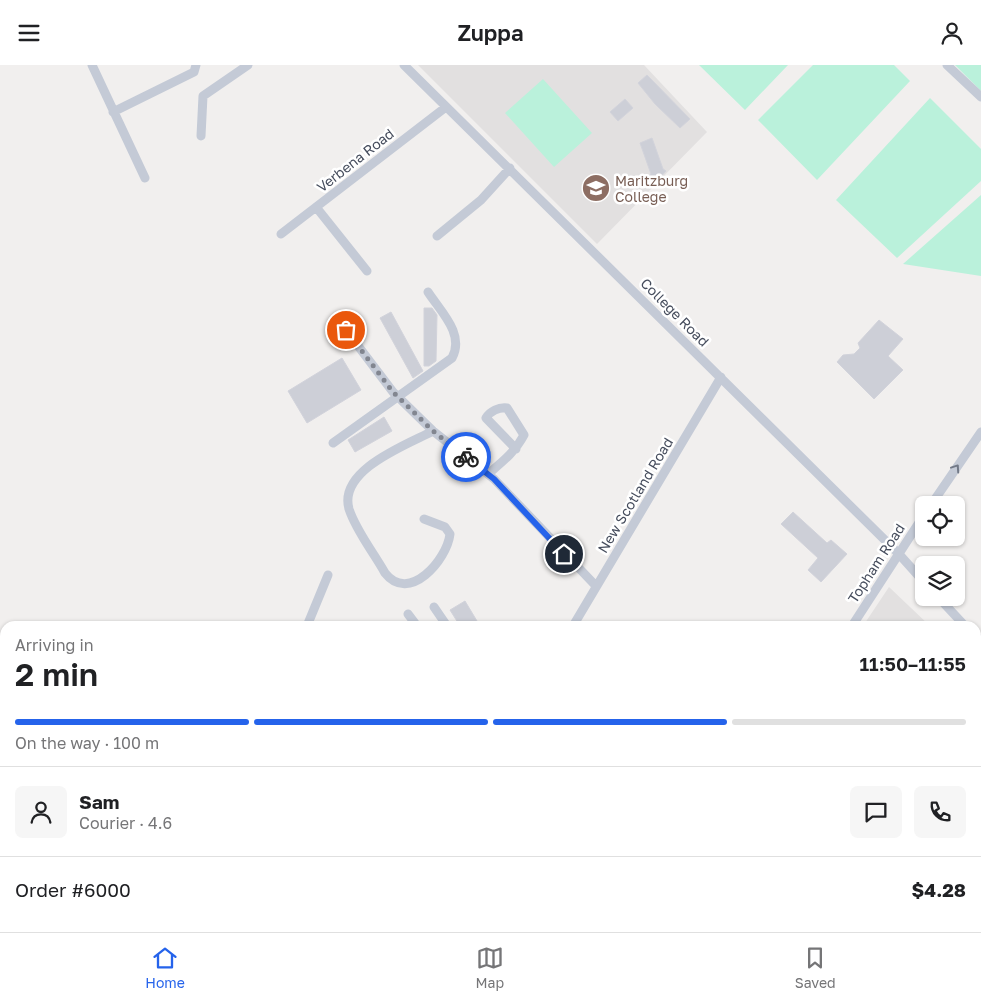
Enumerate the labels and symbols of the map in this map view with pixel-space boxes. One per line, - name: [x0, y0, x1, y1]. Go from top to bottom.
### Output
- street label: Verbena Road: [313, 125, 397, 195]
- place label: Maritzburg College: [615, 172, 688, 205]
- school or university icon: Maritzburg College: [581, 173, 611, 203]
- street label: College Road: [637, 274, 713, 350]
- pin: [325, 309, 367, 351]
- courier: [441, 432, 491, 482]
- street label: New Scotland Road: [594, 434, 676, 556]
- one-way arrow: [950, 464, 959, 474]
- street label: Topham Road: [844, 520, 908, 606]
- pin: [543, 533, 585, 575]

